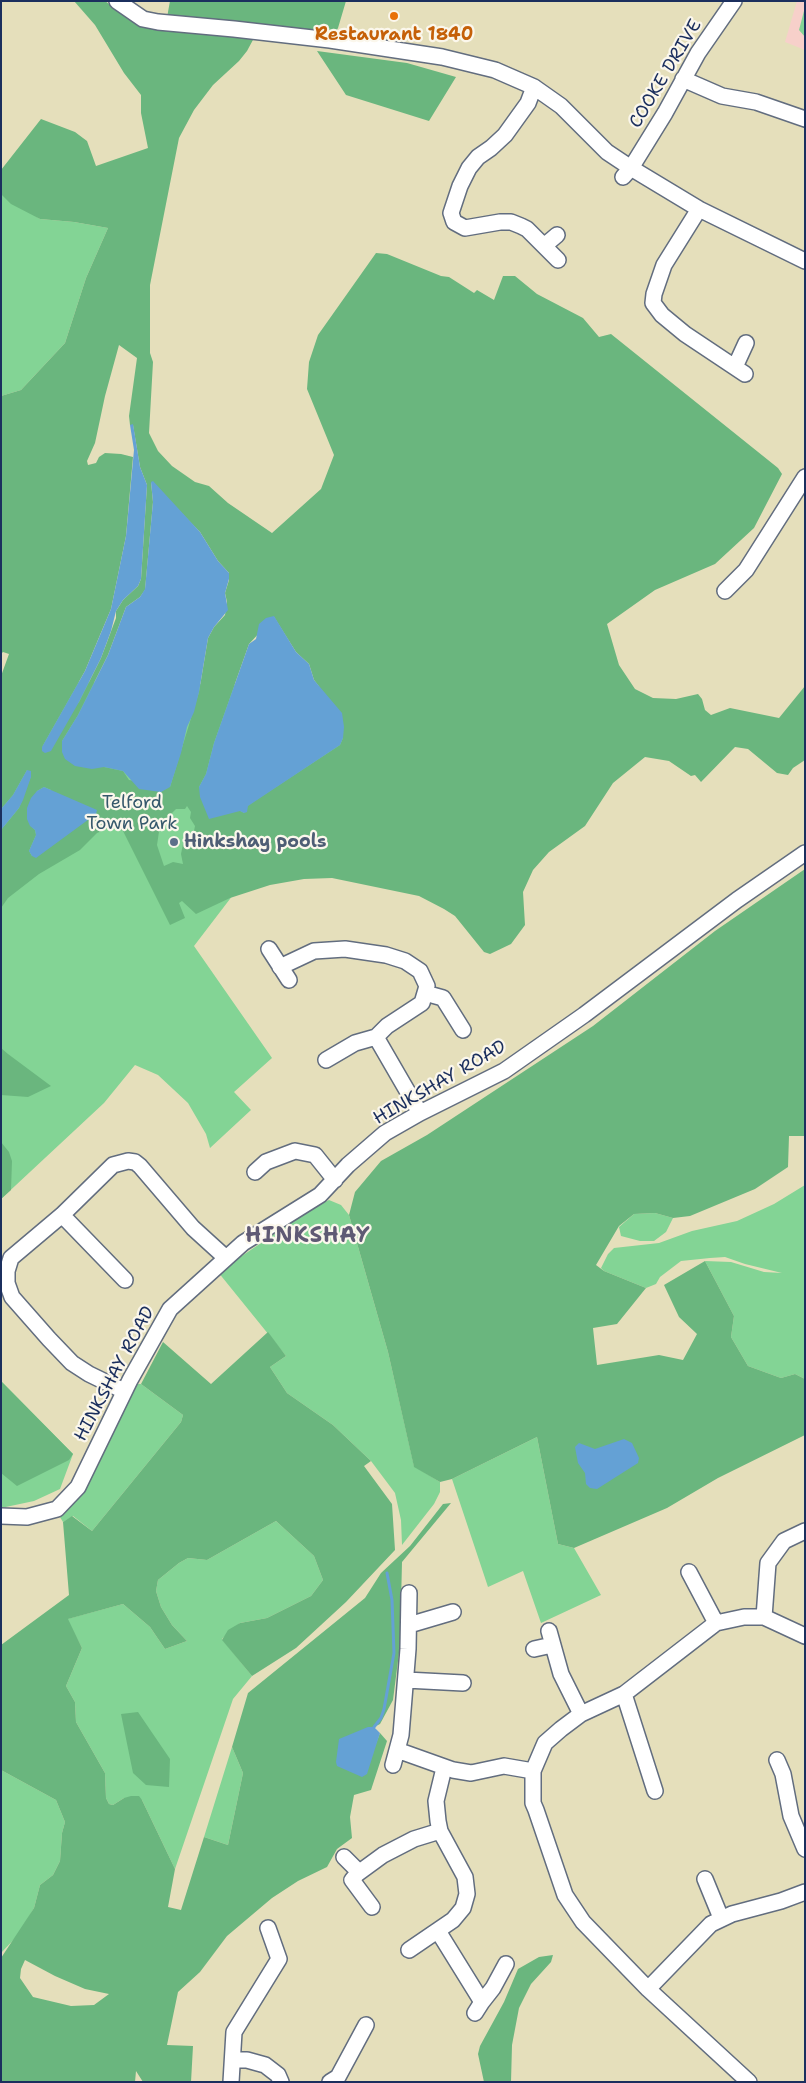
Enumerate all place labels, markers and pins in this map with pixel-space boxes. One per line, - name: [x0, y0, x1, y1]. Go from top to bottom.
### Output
- marker: Restaurant 1840: [388, 10, 400, 22]
- place label: Restaurant 1840: [315, 24, 473, 46]
- place label: Hinkshay pools: [184, 831, 326, 853]
- marker: Hinkshay pools: [168, 836, 180, 848]

